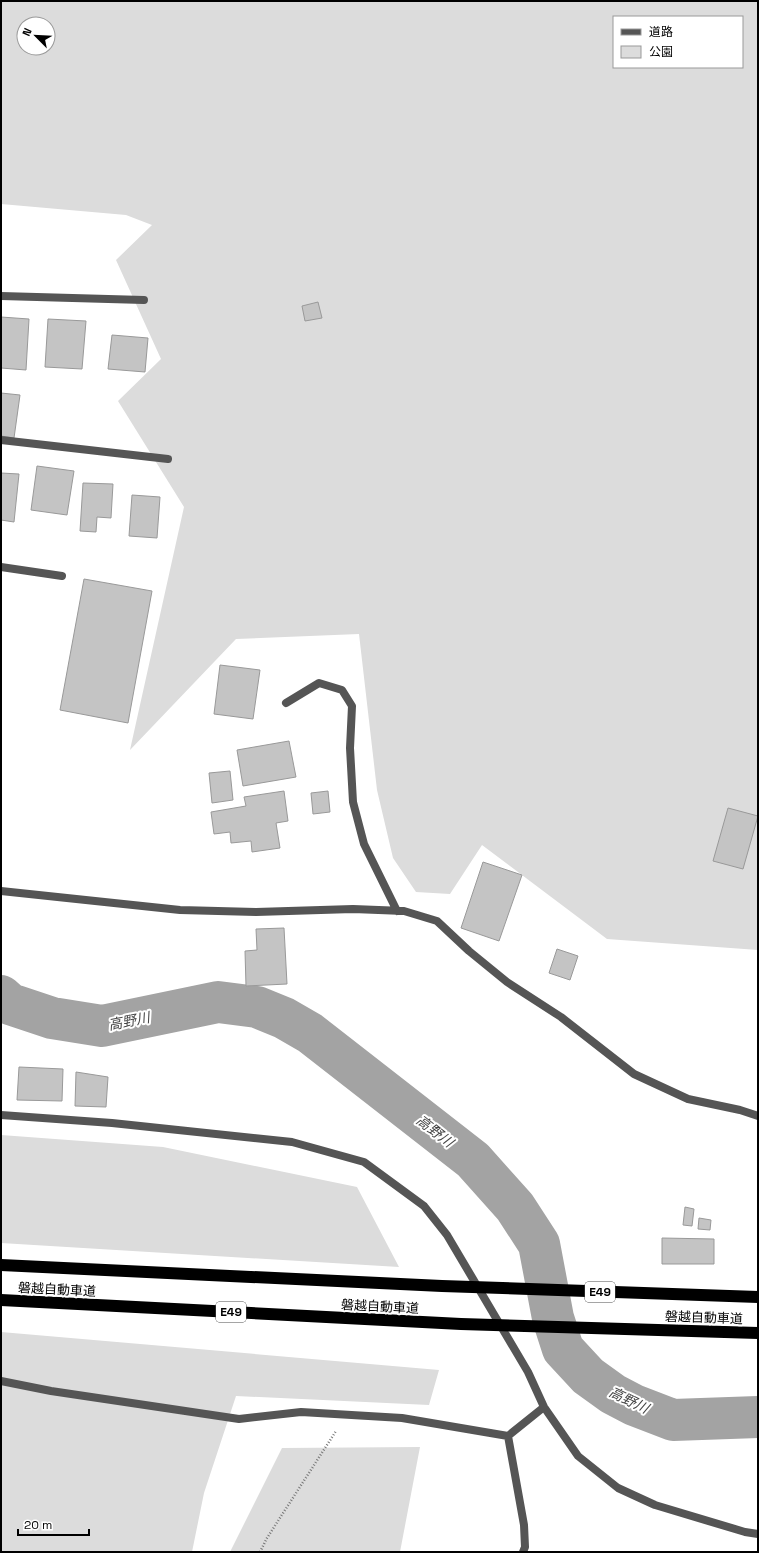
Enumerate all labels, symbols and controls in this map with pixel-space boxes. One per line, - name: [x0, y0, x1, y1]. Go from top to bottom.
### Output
- north arrow: [16, 16, 56, 56]
- legend: [613, 16, 743, 68]
- text: 道路: [649, 24, 673, 40]
- text: N: [19, 26, 35, 38]
- text: 公園: [649, 44, 673, 60]
- water label: 高野川: [107, 1008, 153, 1034]
- water label: 高野川: [413, 1111, 459, 1152]
- street label: 磐越自動車道: [18, 1279, 96, 1300]
- road number: E49: [585, 1282, 615, 1302]
- street label: 磐越自動車道: [341, 1296, 419, 1317]
- road number: E49: [216, 1302, 246, 1322]
- street label: 磐越自動車道: [665, 1308, 743, 1327]
- water label: 高野川: [606, 1383, 654, 1418]
- scale bar: [18, 1511, 89, 1537]
- text: 20 m: [24, 1517, 52, 1533]

